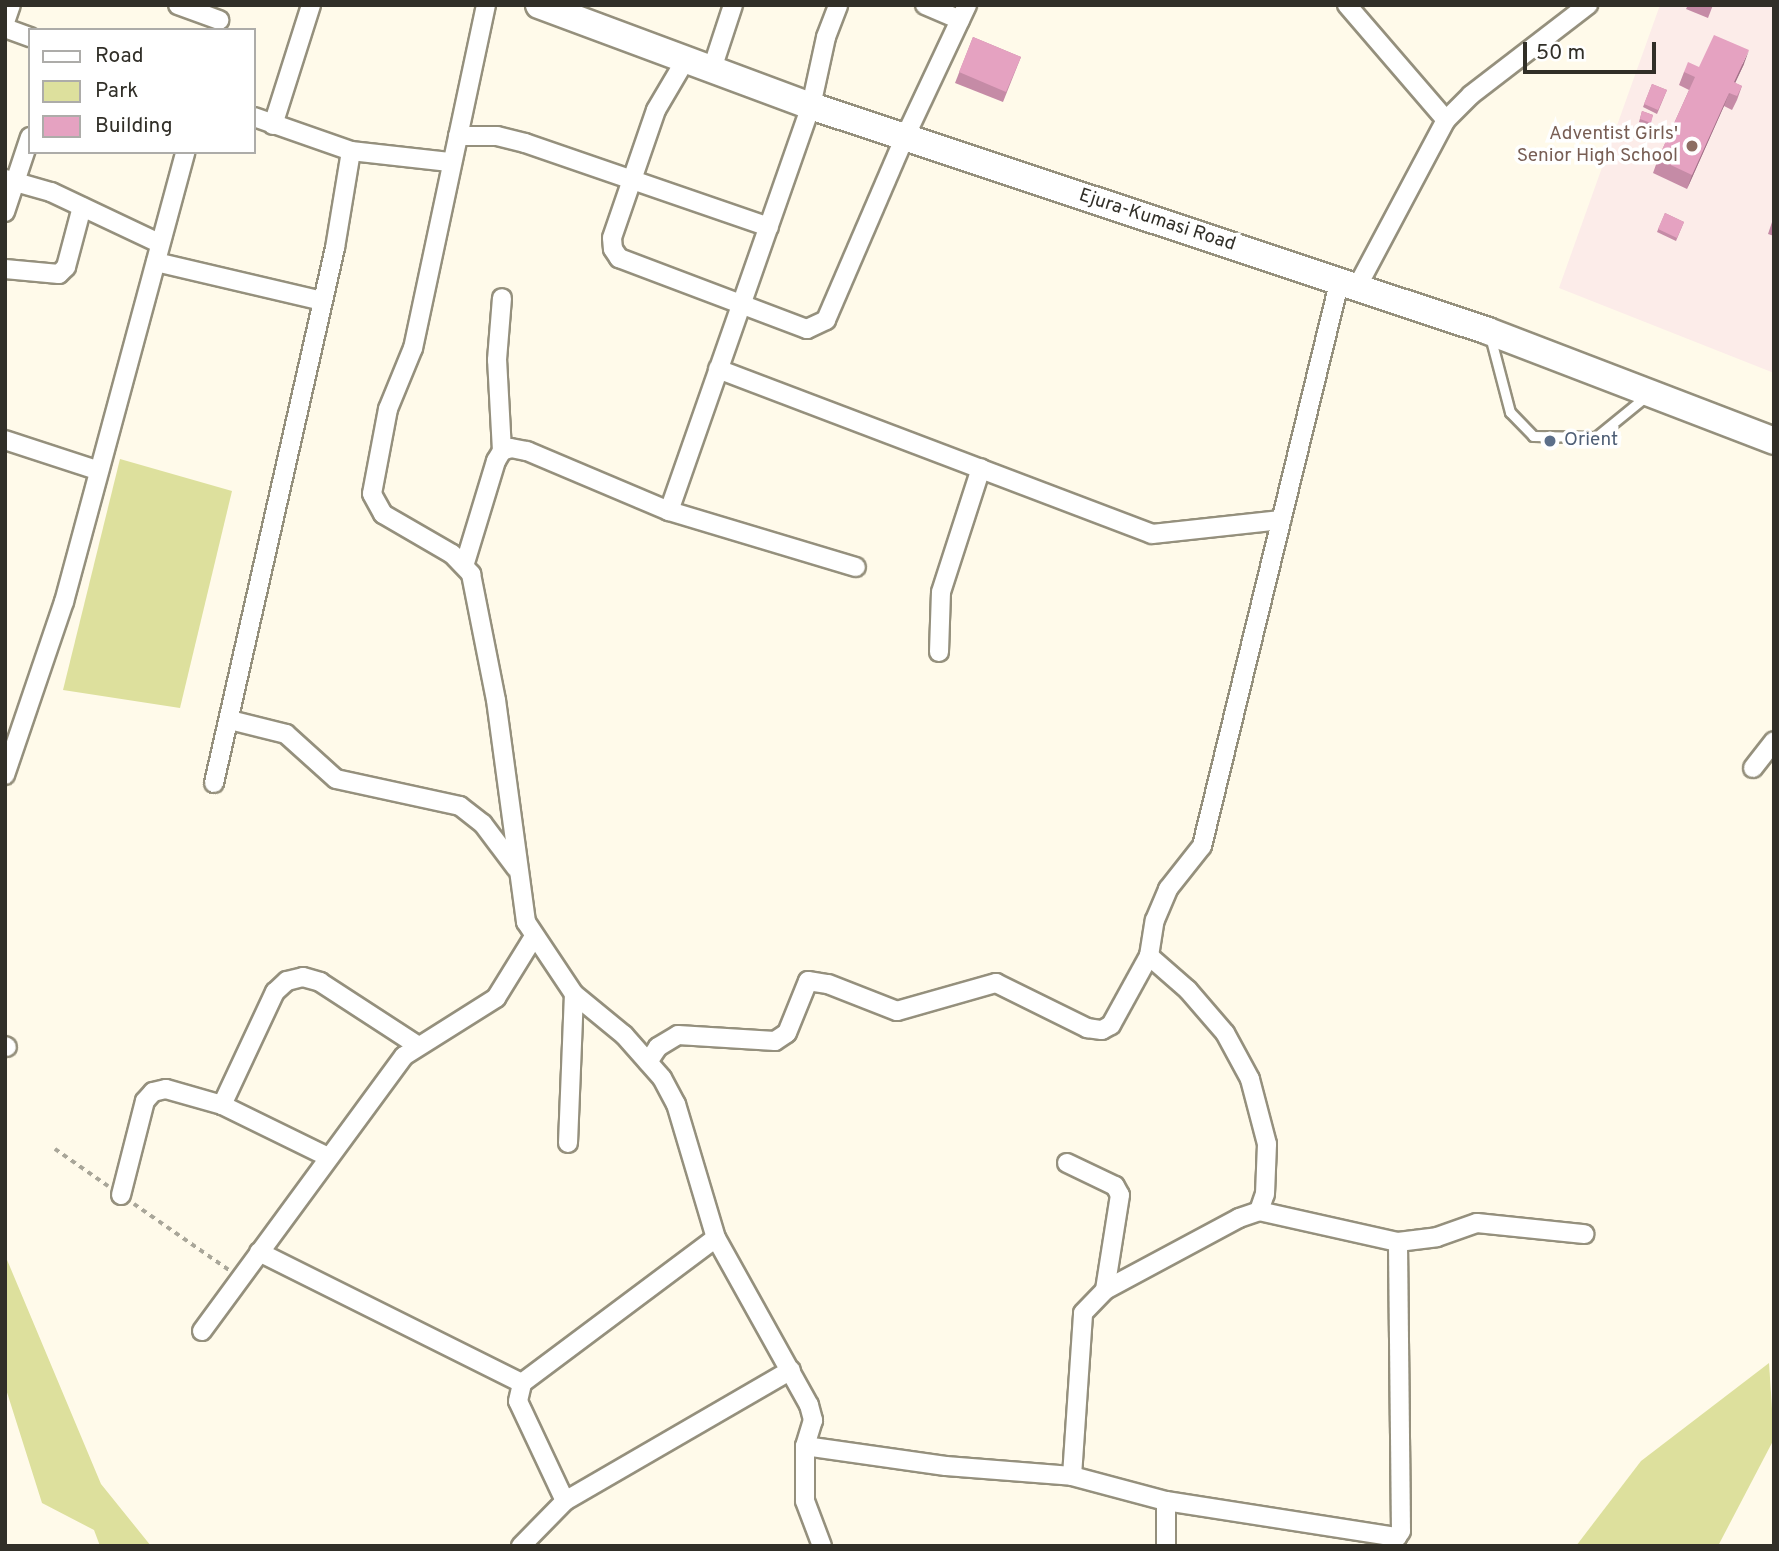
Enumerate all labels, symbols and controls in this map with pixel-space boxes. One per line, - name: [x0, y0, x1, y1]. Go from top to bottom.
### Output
- legend: [28, 28, 256, 154]
- scale bar: [1527, 28, 1660, 72]
- text: 50 m: [1536, 40, 1585, 67]
- text: Road: [95, 43, 144, 70]
- text: Park: [95, 78, 138, 105]
- text: Building: [95, 113, 173, 140]
- place label: Adventist Girls' Senior High School: [1517, 124, 1678, 168]
- marker: Adventist Girls' Senior High School: [1684, 138, 1700, 154]
- street label: Ejura-Kumasi Road: [1076, 185, 1238, 257]
- place label: Orient: [1564, 430, 1618, 452]
- marker: Orient: [1542, 433, 1558, 449]

